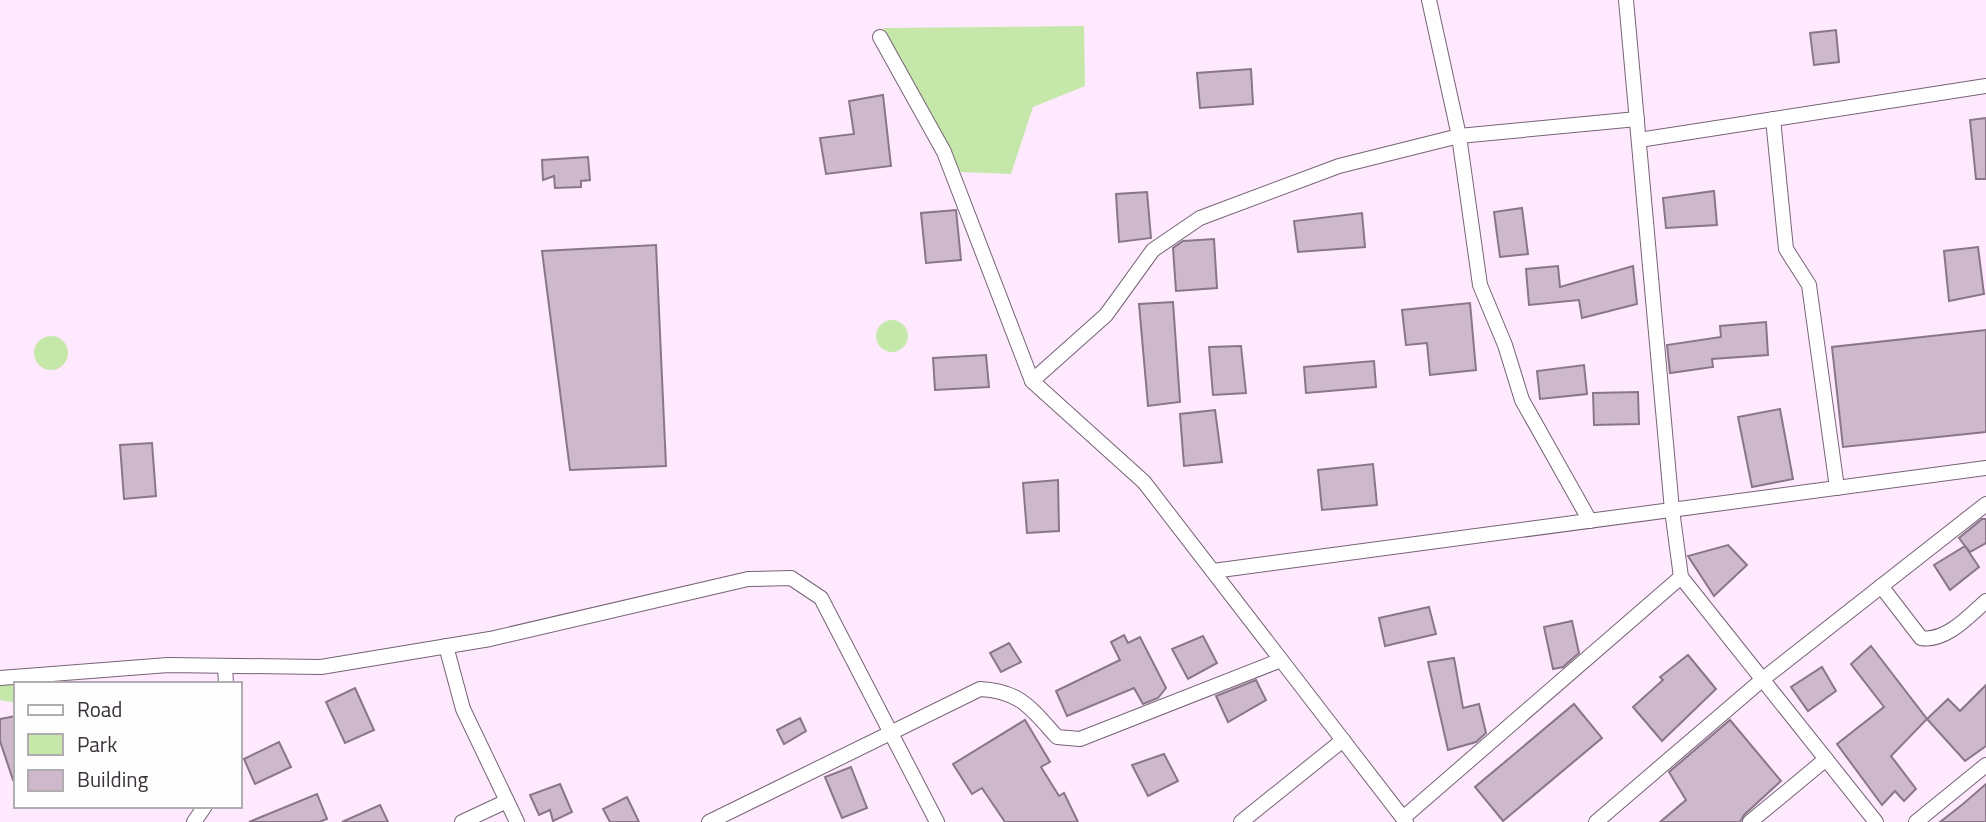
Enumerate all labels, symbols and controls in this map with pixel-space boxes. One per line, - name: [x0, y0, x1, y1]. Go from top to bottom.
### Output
- legend: [14, 682, 242, 808]
- text: Road: [77, 693, 122, 725]
- text: Park: [77, 728, 117, 760]
- text: Building: [77, 763, 149, 795]

